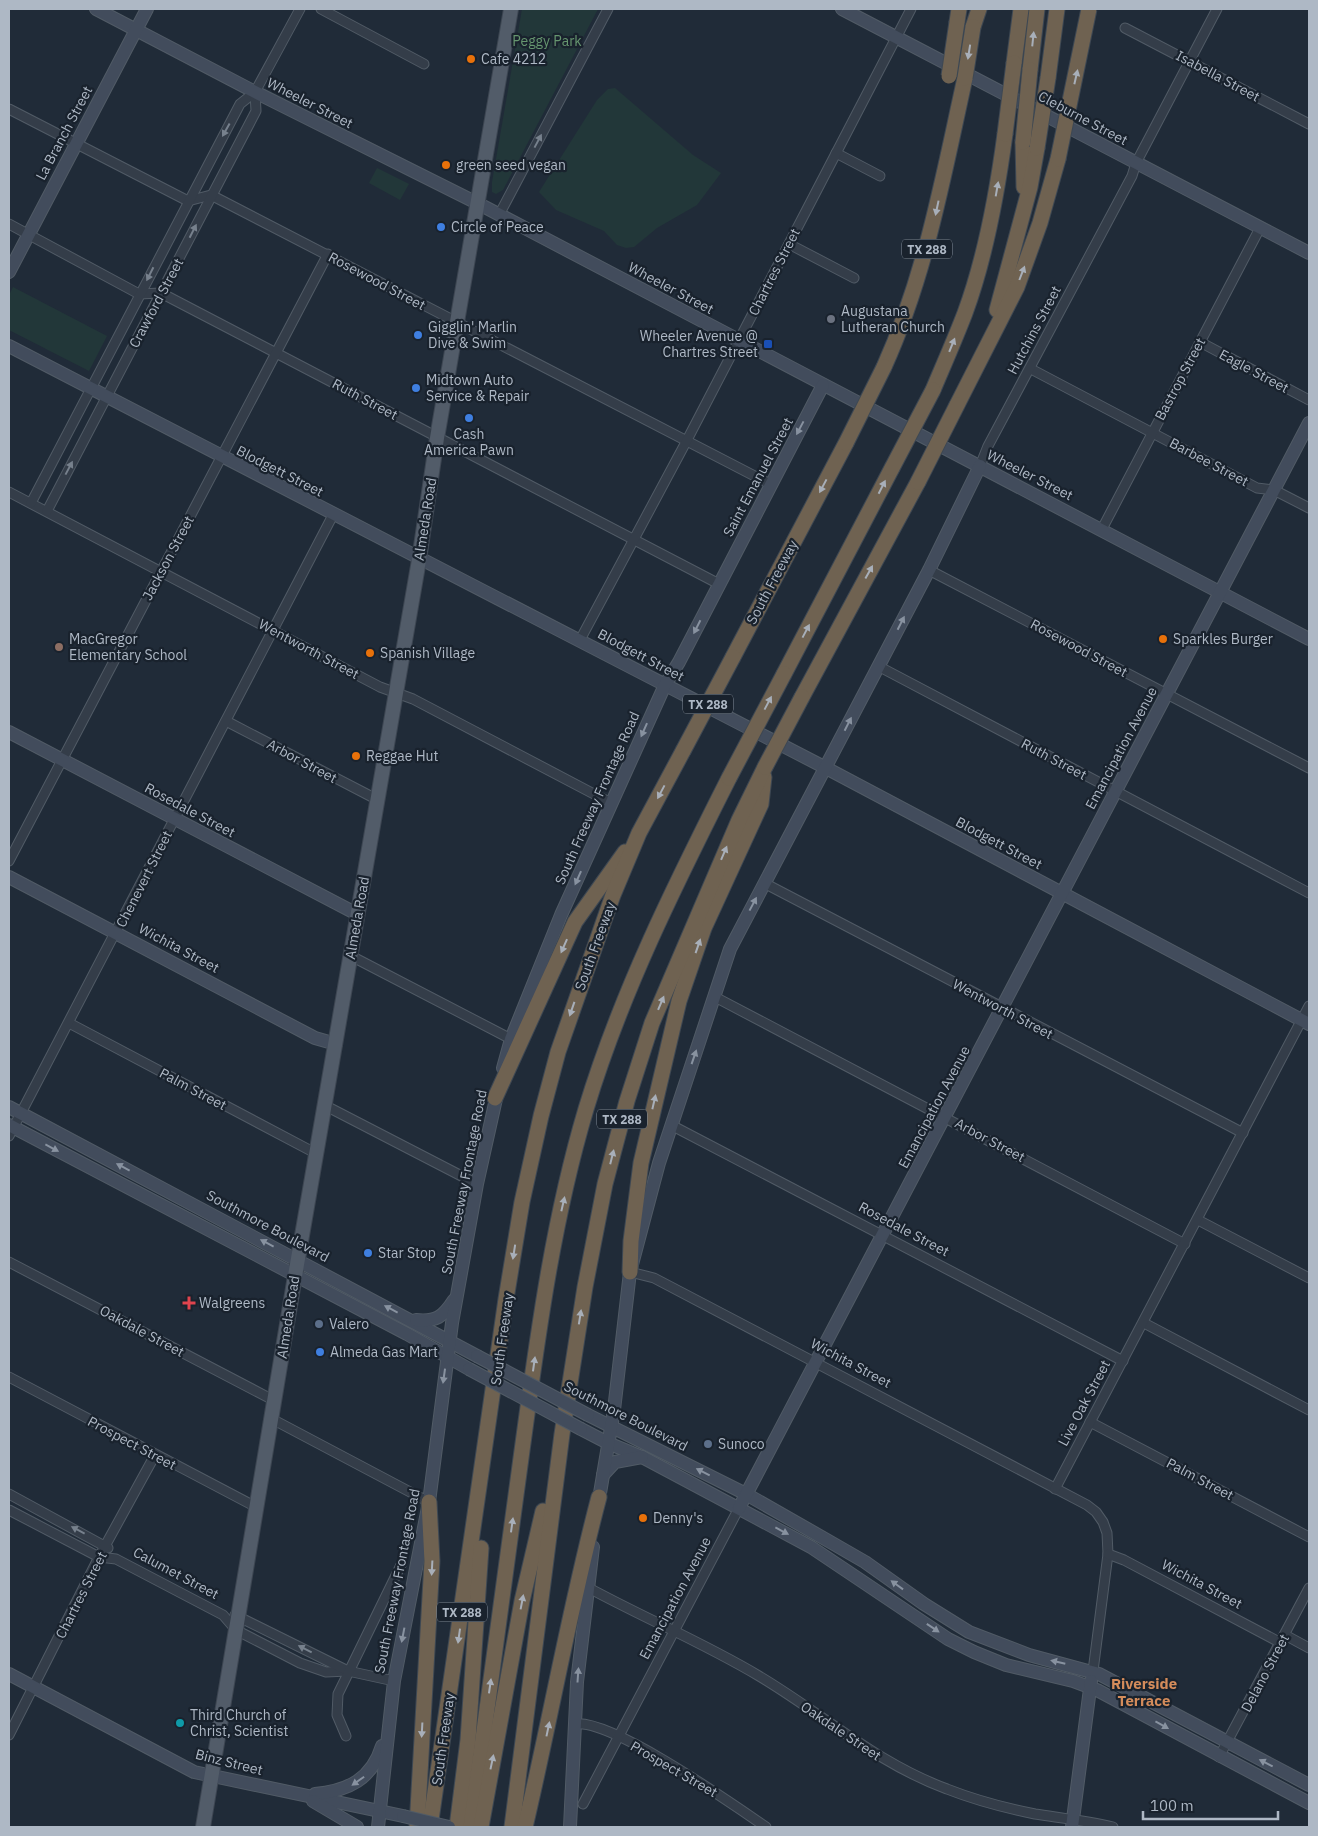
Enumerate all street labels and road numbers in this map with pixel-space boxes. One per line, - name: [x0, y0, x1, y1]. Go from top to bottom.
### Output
- street label: Isabella Street: [1173, 46, 1263, 106]
- street label: Wheeler Street: [264, 74, 356, 132]
- street label: La Branch Street: [32, 83, 96, 183]
- street label: Cleburne Street: [1035, 87, 1131, 149]
- street label: Chartres Street: [744, 225, 804, 319]
- road number: TX 288: [902, 240, 952, 258]
- street label: Rosewood Street: [325, 248, 429, 314]
- street label: Crawford Street: [125, 255, 187, 351]
- street label: Wheeler Street: [625, 258, 717, 318]
- street label: Hutchins Street: [1003, 283, 1065, 377]
- street label: Bastrop Street: [1151, 335, 1209, 423]
- street label: Eagle Street: [1216, 345, 1292, 397]
- street label: Ruth Street: [329, 374, 401, 424]
- street label: Saint Emanuel Street: [719, 414, 797, 540]
- street label: Barbee Street: [1166, 434, 1252, 490]
- street label: Blodgett Street: [233, 441, 327, 501]
- street label: Wheeler Street: [984, 446, 1076, 504]
- street label: Almeda Road: [410, 476, 440, 562]
- street label: Jackson Street: [138, 513, 198, 603]
- street label: South Freeway: [742, 537, 802, 627]
- street label: Wentworth Street: [256, 615, 362, 683]
- street label: Rosewood Street: [1027, 615, 1131, 681]
- street label: Blodgett Street: [595, 625, 687, 685]
- street label: Emancipation Avenue: [1081, 683, 1161, 812]
- road number: TX 288: [683, 694, 733, 714]
- street label: South Freeway Frontage Road: [551, 709, 643, 887]
- street label: Ruth Street: [1018, 734, 1090, 784]
- street label: Arbor Street: [264, 735, 340, 787]
- street label: Rosedale Street: [142, 779, 238, 841]
- street label: Blodgett Street: [953, 813, 1045, 873]
- street label: Chenevert Street: [112, 828, 176, 930]
- street label: Almeda Road: [341, 875, 373, 961]
- street label: South Freeway: [571, 899, 619, 993]
- street label: Wichita Street: [136, 919, 222, 977]
- street label: Wentworth Street: [950, 975, 1056, 1043]
- street label: Emancipation Avenue: [894, 1042, 974, 1171]
- street label: Palm Street: [156, 1064, 230, 1114]
- street label: South Freeway Frontage Road: [437, 1088, 491, 1276]
- road number: TX 288: [597, 1110, 647, 1128]
- street label: Arbor Street: [952, 1114, 1028, 1166]
- street label: Southmore Boulevard: [203, 1186, 333, 1266]
- street label: Rosedale Street: [856, 1198, 952, 1260]
- street label: Almeda Road: [273, 1274, 303, 1360]
- street label: South Freeway: [487, 1292, 517, 1386]
- street label: Oakdale Street: [97, 1301, 188, 1361]
- street label: Wichita Street: [808, 1334, 894, 1392]
- street label: Live Oak Street: [1054, 1357, 1114, 1449]
- street label: Southmore Boulevard: [561, 1377, 691, 1455]
- street label: Prospect Street: [85, 1412, 179, 1474]
- street label: Palm Street: [1163, 1454, 1237, 1504]
- street label: South Freeway Frontage Road: [370, 1487, 424, 1675]
- street label: Emancipation Avenue: [635, 1533, 715, 1662]
- street label: Calumet Street: [130, 1543, 222, 1603]
- street label: Chartres Street: [51, 1548, 111, 1642]
- street label: Wichita Street: [1159, 1555, 1245, 1613]
- road number: TX 288: [437, 1602, 487, 1621]
- street label: Delano Street: [1237, 1631, 1293, 1715]
- street label: South Freeway: [428, 1692, 458, 1786]
- street label: Oakdale Street: [797, 1697, 885, 1765]
- street label: Prospect Street: [627, 1737, 721, 1801]
- street label: Binz Street: [193, 1745, 265, 1779]

